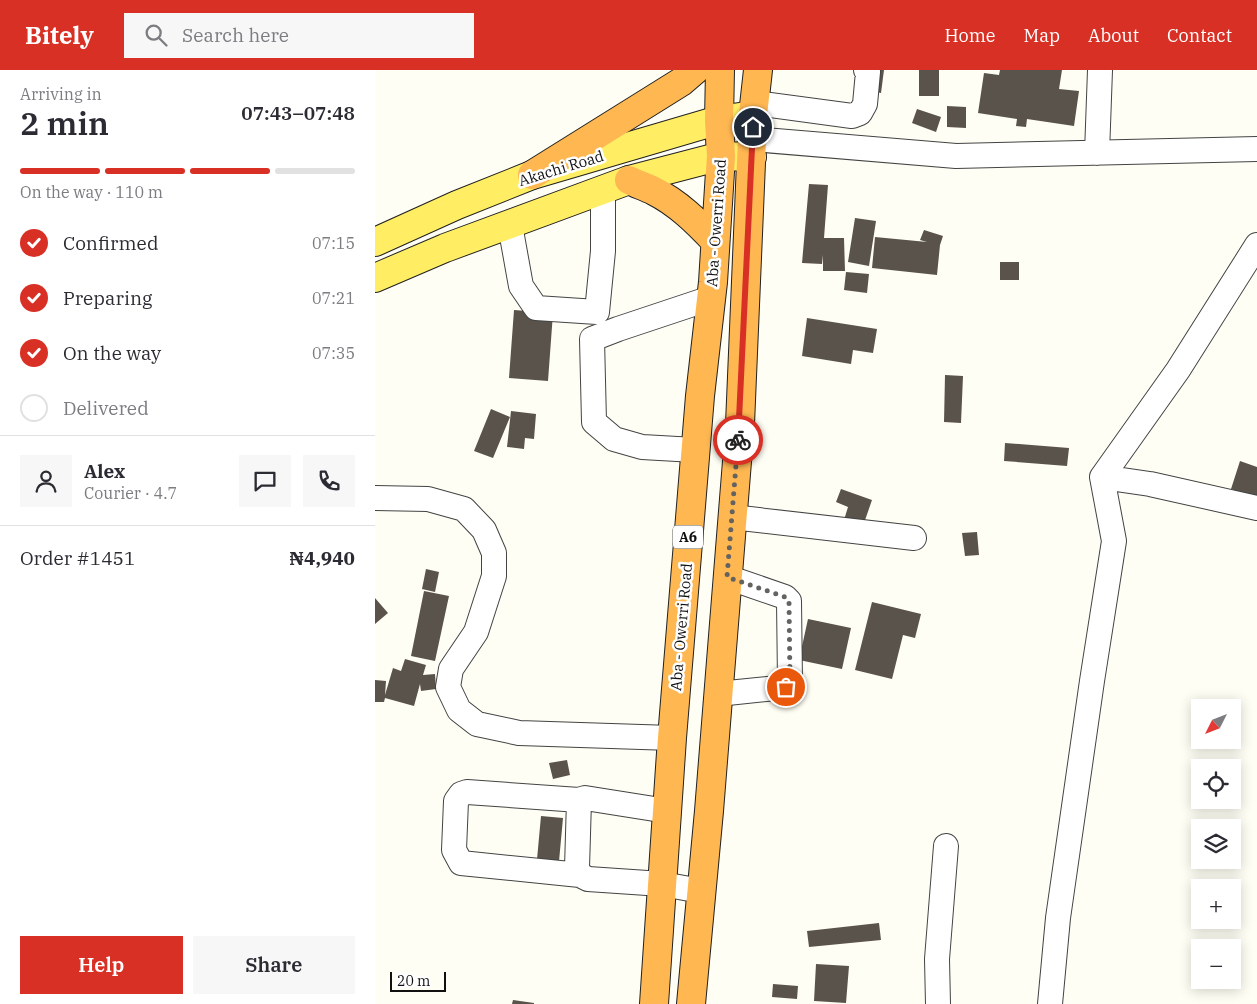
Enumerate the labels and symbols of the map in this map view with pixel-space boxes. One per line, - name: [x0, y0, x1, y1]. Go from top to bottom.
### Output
- pin: [732, 106, 774, 148]
- street label: Akachi Road: [516, 146, 606, 190]
- street label: Aba - Owerri Road: [702, 158, 730, 288]
- courier: [713, 415, 763, 465]
- road number: A6: [673, 526, 703, 548]
- street label: Aba - Owerri Road: [666, 562, 696, 692]
- pin: [765, 666, 807, 708]
- north arrow: [1191, 699, 1241, 749]
- scale bar: [390, 969, 446, 992]

